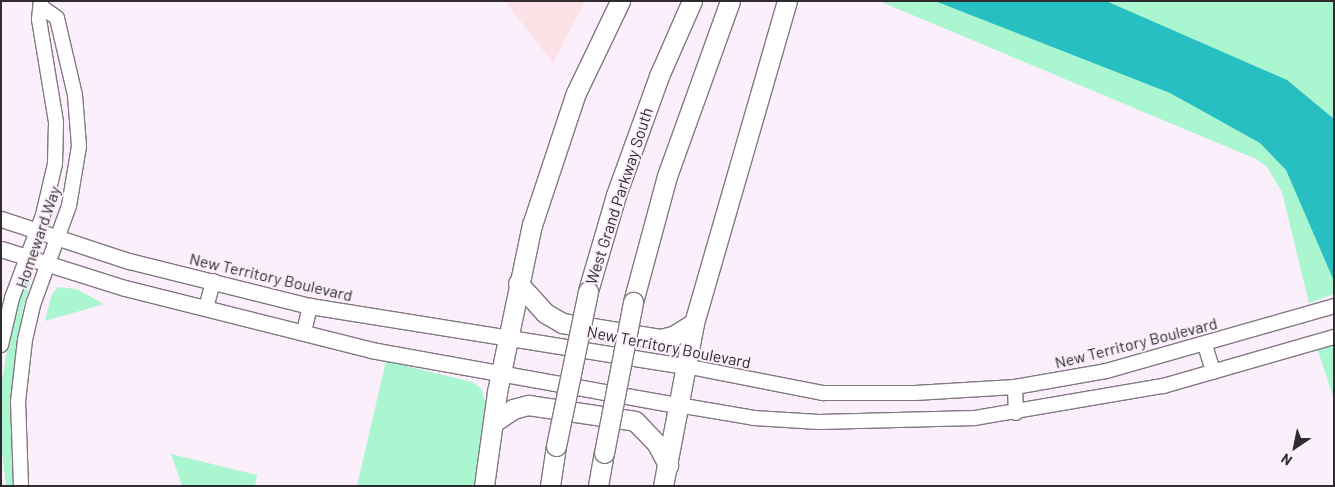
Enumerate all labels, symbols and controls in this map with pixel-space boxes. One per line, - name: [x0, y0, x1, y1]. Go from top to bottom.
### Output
- street label: West Grand Parkway South: [581, 105, 657, 287]
- street label: Homeward Way: [12, 183, 64, 291]
- street label: New Territory Boulevard: [188, 249, 354, 305]
- street label: New Territory Boulevard: [1053, 314, 1219, 372]
- street label: New Territory Boulevard: [585, 322, 753, 372]
- north arrow: [1270, 422, 1320, 472]
- text: N: [1278, 450, 1295, 470]

